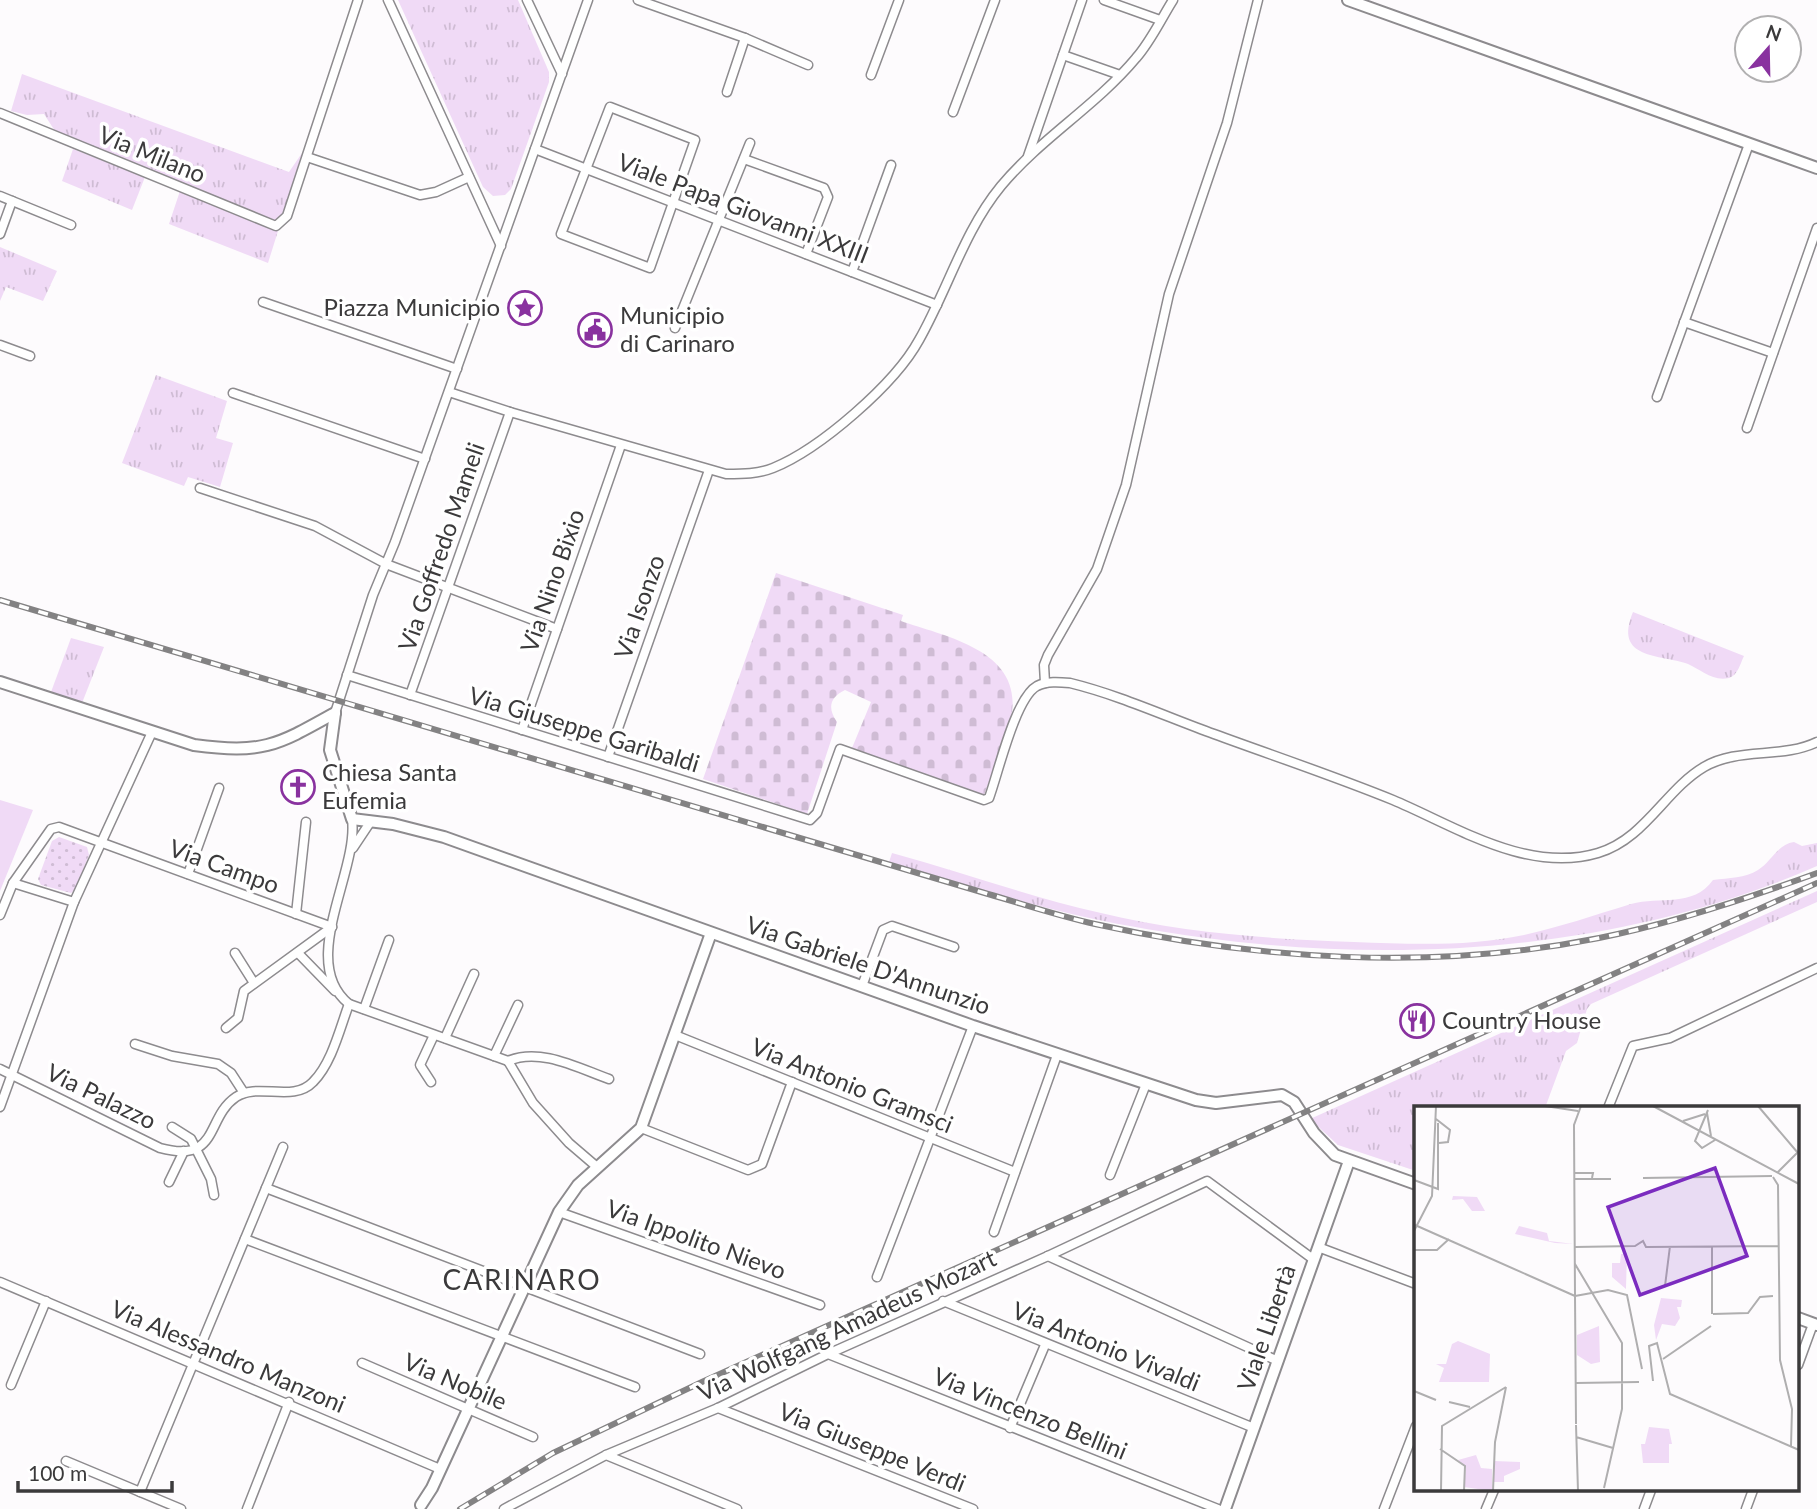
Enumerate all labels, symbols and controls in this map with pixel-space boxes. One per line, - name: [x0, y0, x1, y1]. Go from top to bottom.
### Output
- north arrow: [1733, 14, 1803, 84]
- text: N: [1763, 19, 1785, 46]
- street label: Via Milano: [95, 119, 210, 188]
- street label: Viale Papa Giovanni XXIII: [614, 146, 873, 269]
- place icon: Piazza Municipio: [506, 289, 544, 327]
- place label: Piazza Municipio: [324, 292, 500, 321]
- place label: Municipio di Carinaro: [620, 300, 735, 357]
- public building icon: Municipio di Carinaro: [576, 311, 614, 349]
- street label: Via Goffredo Mameli: [391, 438, 490, 655]
- street label: Via Nino Bixio: [514, 505, 590, 656]
- street label: Via Isonzo: [607, 551, 670, 662]
- street label: Via Giuseppe Garibaldi: [466, 680, 703, 777]
- place label: Chiesa Santa Eufemia: [322, 757, 457, 814]
- church icon: Chiesa Santa Eufemia: [279, 768, 317, 806]
- street label: Via Campo: [166, 832, 283, 899]
- street label: Via Gabriele D'Annunzio: [743, 909, 994, 1020]
- restaurant icon: Country House: [1398, 1002, 1436, 1040]
- place label: Country House: [1442, 1005, 1601, 1034]
- street label: Via Antonio Gramsci: [747, 1031, 958, 1138]
- street label: Via Palazzo: [42, 1057, 161, 1135]
- inset map: [1414, 1106, 1800, 1492]
- street label: Via Ippolito Nievo: [603, 1193, 790, 1285]
- street label: Via Wolfgang Amadeus Mozart: [693, 1243, 1000, 1407]
- street label: Viale Libertà: [1230, 1260, 1301, 1395]
- district label: CARINARO: [442, 1262, 602, 1296]
- street label: Via Alessandro Manzoni: [107, 1293, 350, 1418]
- street label: Via Antonio Vivaldi: [1008, 1295, 1205, 1396]
- street label: Via Nobile: [400, 1346, 512, 1415]
- street label: Via Vincenzo Bellini: [929, 1360, 1132, 1465]
- street label: Via Giuseppe Verdi: [775, 1396, 970, 1497]
- scale bar: [18, 1450, 172, 1494]
- text: 100 m: [28, 1460, 87, 1485]

